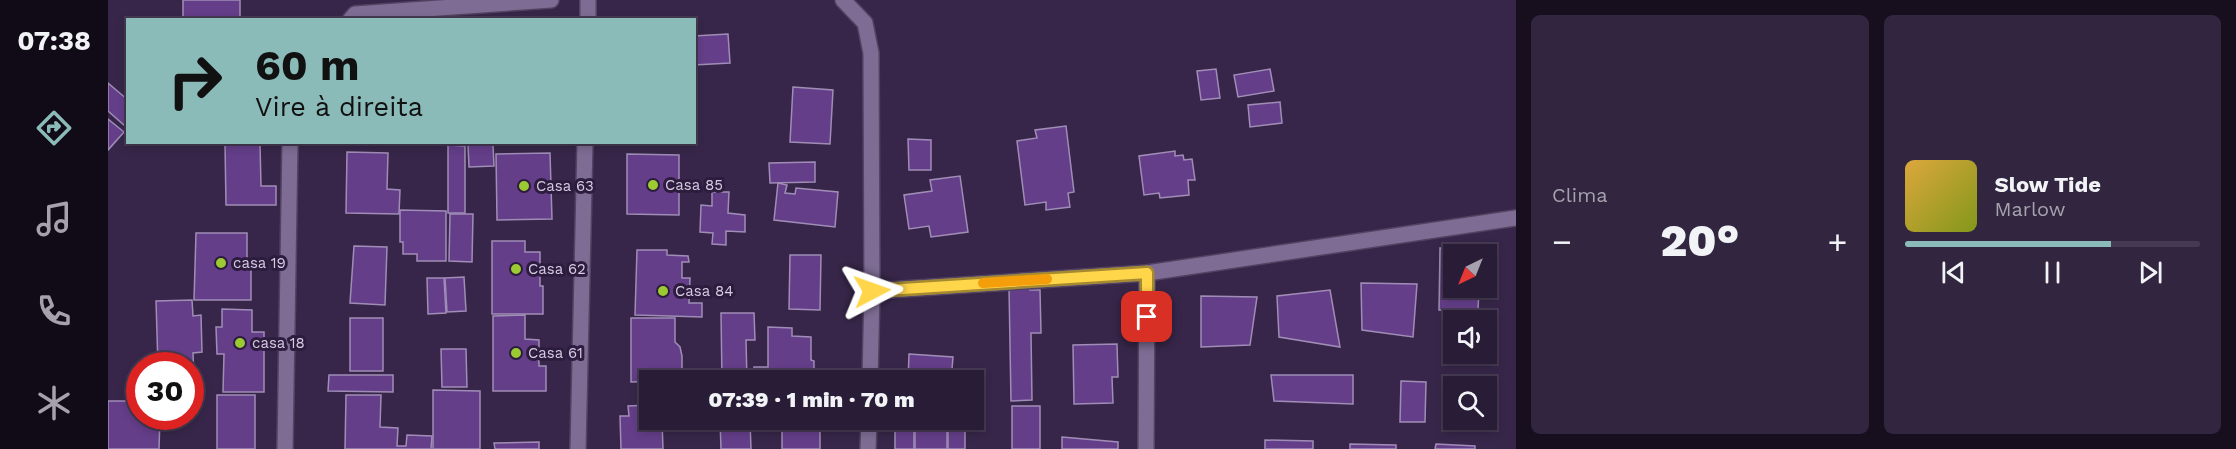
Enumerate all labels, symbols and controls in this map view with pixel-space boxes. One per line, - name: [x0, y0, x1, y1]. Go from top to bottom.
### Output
- text: 07:38: [17, 25, 91, 57]
- text: 60 m: [255, 41, 359, 90]
- icon: right: [156, 42, 234, 120]
- text: Vire à direita: [255, 91, 423, 123]
- icon: directions: [33, 107, 75, 149]
- text: Slow Tide: [1995, 172, 2101, 197]
- place label: Casa 85: [665, 176, 723, 194]
- place label: Casa 63: [536, 177, 594, 195]
- marker: Casa 85: [646, 178, 660, 192]
- marker: Casa 63: [517, 179, 531, 193]
- text: Clima: [1552, 183, 1608, 207]
- text: Marlow: [1995, 197, 2065, 221]
- icon: music: [33, 198, 75, 240]
- text: 20°: [1660, 214, 1739, 267]
- text: −: [1552, 222, 1572, 261]
- text: +: [1828, 222, 1847, 261]
- north arrow: [1443, 244, 1497, 298]
- map controls: [1443, 244, 1497, 430]
- place label: casa 19: [233, 254, 286, 272]
- marker: casa 19: [214, 256, 228, 270]
- icon: previous: [1937, 256, 1970, 289]
- icon: pause: [2036, 256, 2069, 289]
- icon: next: [2134, 256, 2167, 289]
- position arrow: [840, 259, 904, 323]
- place label: Casa 62: [528, 260, 586, 278]
- marker: Casa 62: [509, 262, 523, 276]
- place label: Casa 84: [675, 282, 733, 300]
- marker: Casa 84: [656, 284, 670, 298]
- icon: phone: [33, 290, 75, 332]
- pin: [1121, 291, 1172, 342]
- icon: arrive: [1130, 300, 1163, 333]
- button: sound: [1443, 310, 1497, 364]
- place label: casa 18: [252, 334, 305, 352]
- marker: casa 18: [233, 336, 247, 350]
- place label: Casa 61: [528, 344, 583, 362]
- marker: Casa 61: [509, 346, 523, 360]
- speed limit sign: 30: [126, 352, 204, 430]
- button: search: [1443, 376, 1497, 430]
- icon: climate: [33, 382, 75, 424]
- text: 07:39 · 1 min · 70 m: [708, 387, 915, 412]

